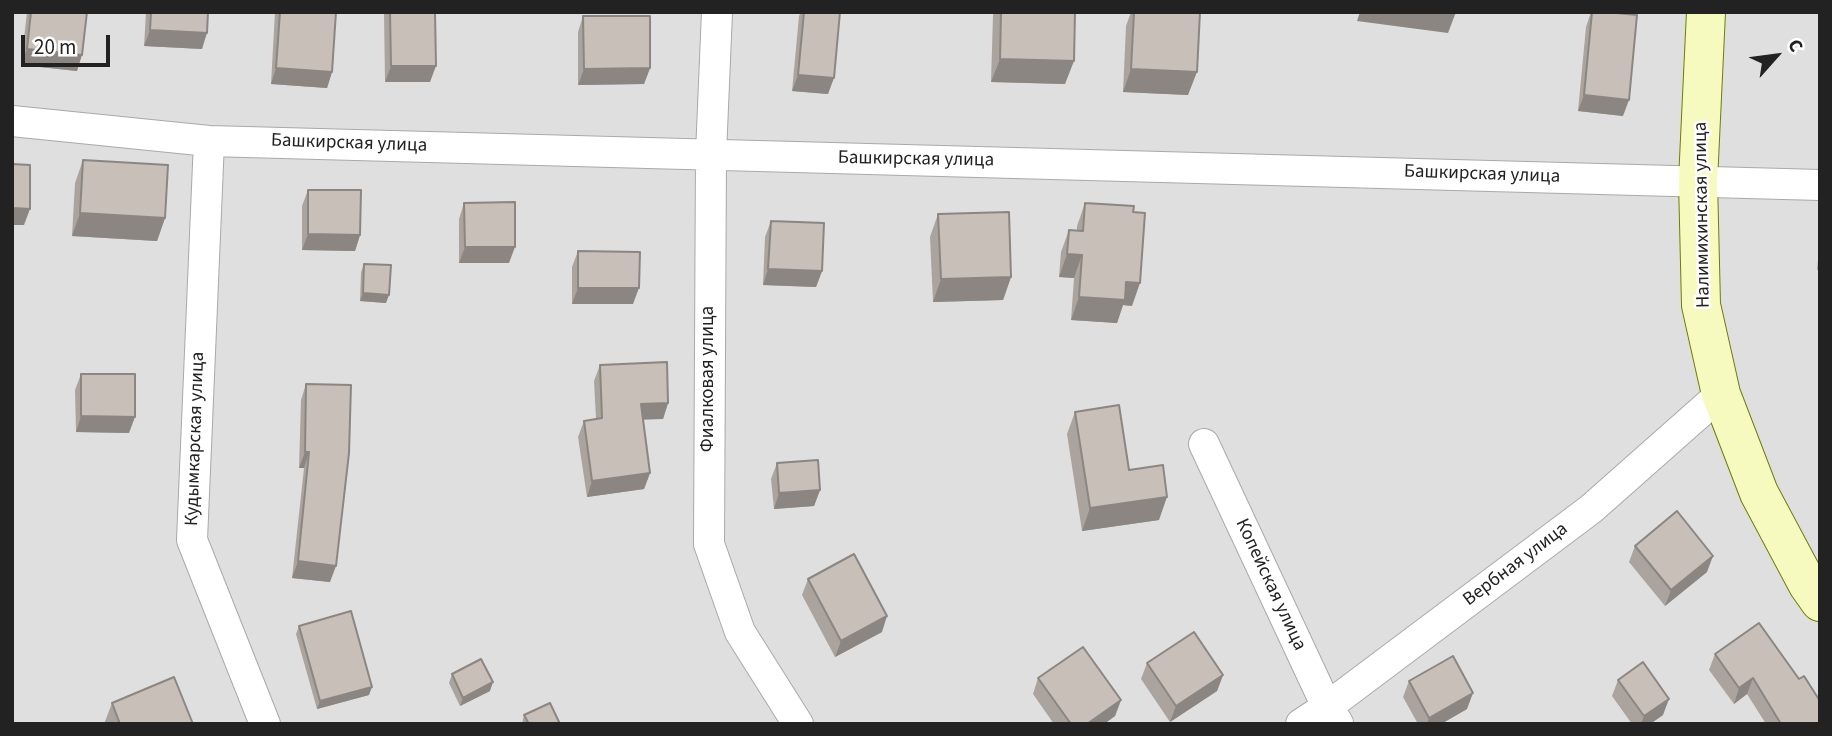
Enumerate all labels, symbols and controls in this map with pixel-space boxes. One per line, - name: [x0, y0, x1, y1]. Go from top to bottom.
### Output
- scale bar: [24, 21, 114, 65]
- north arrow: [1741, 21, 1811, 91]
- text: 20 m: [34, 32, 76, 62]
- text: С: [1780, 35, 1809, 57]
- street label: Налимихинская улица: [1690, 122, 1716, 308]
- street label: Башкирская улица: [270, 130, 428, 158]
- street label: Башкирская улица: [838, 147, 994, 173]
- street label: Башкирская улица: [1403, 161, 1561, 189]
- street label: Фиалковая улица: [698, 306, 720, 452]
- street label: Кудымкарская улица: [182, 351, 210, 527]
- street label: Копейская улица: [1230, 516, 1310, 654]
- street label: Вербная улица: [1459, 518, 1573, 612]

